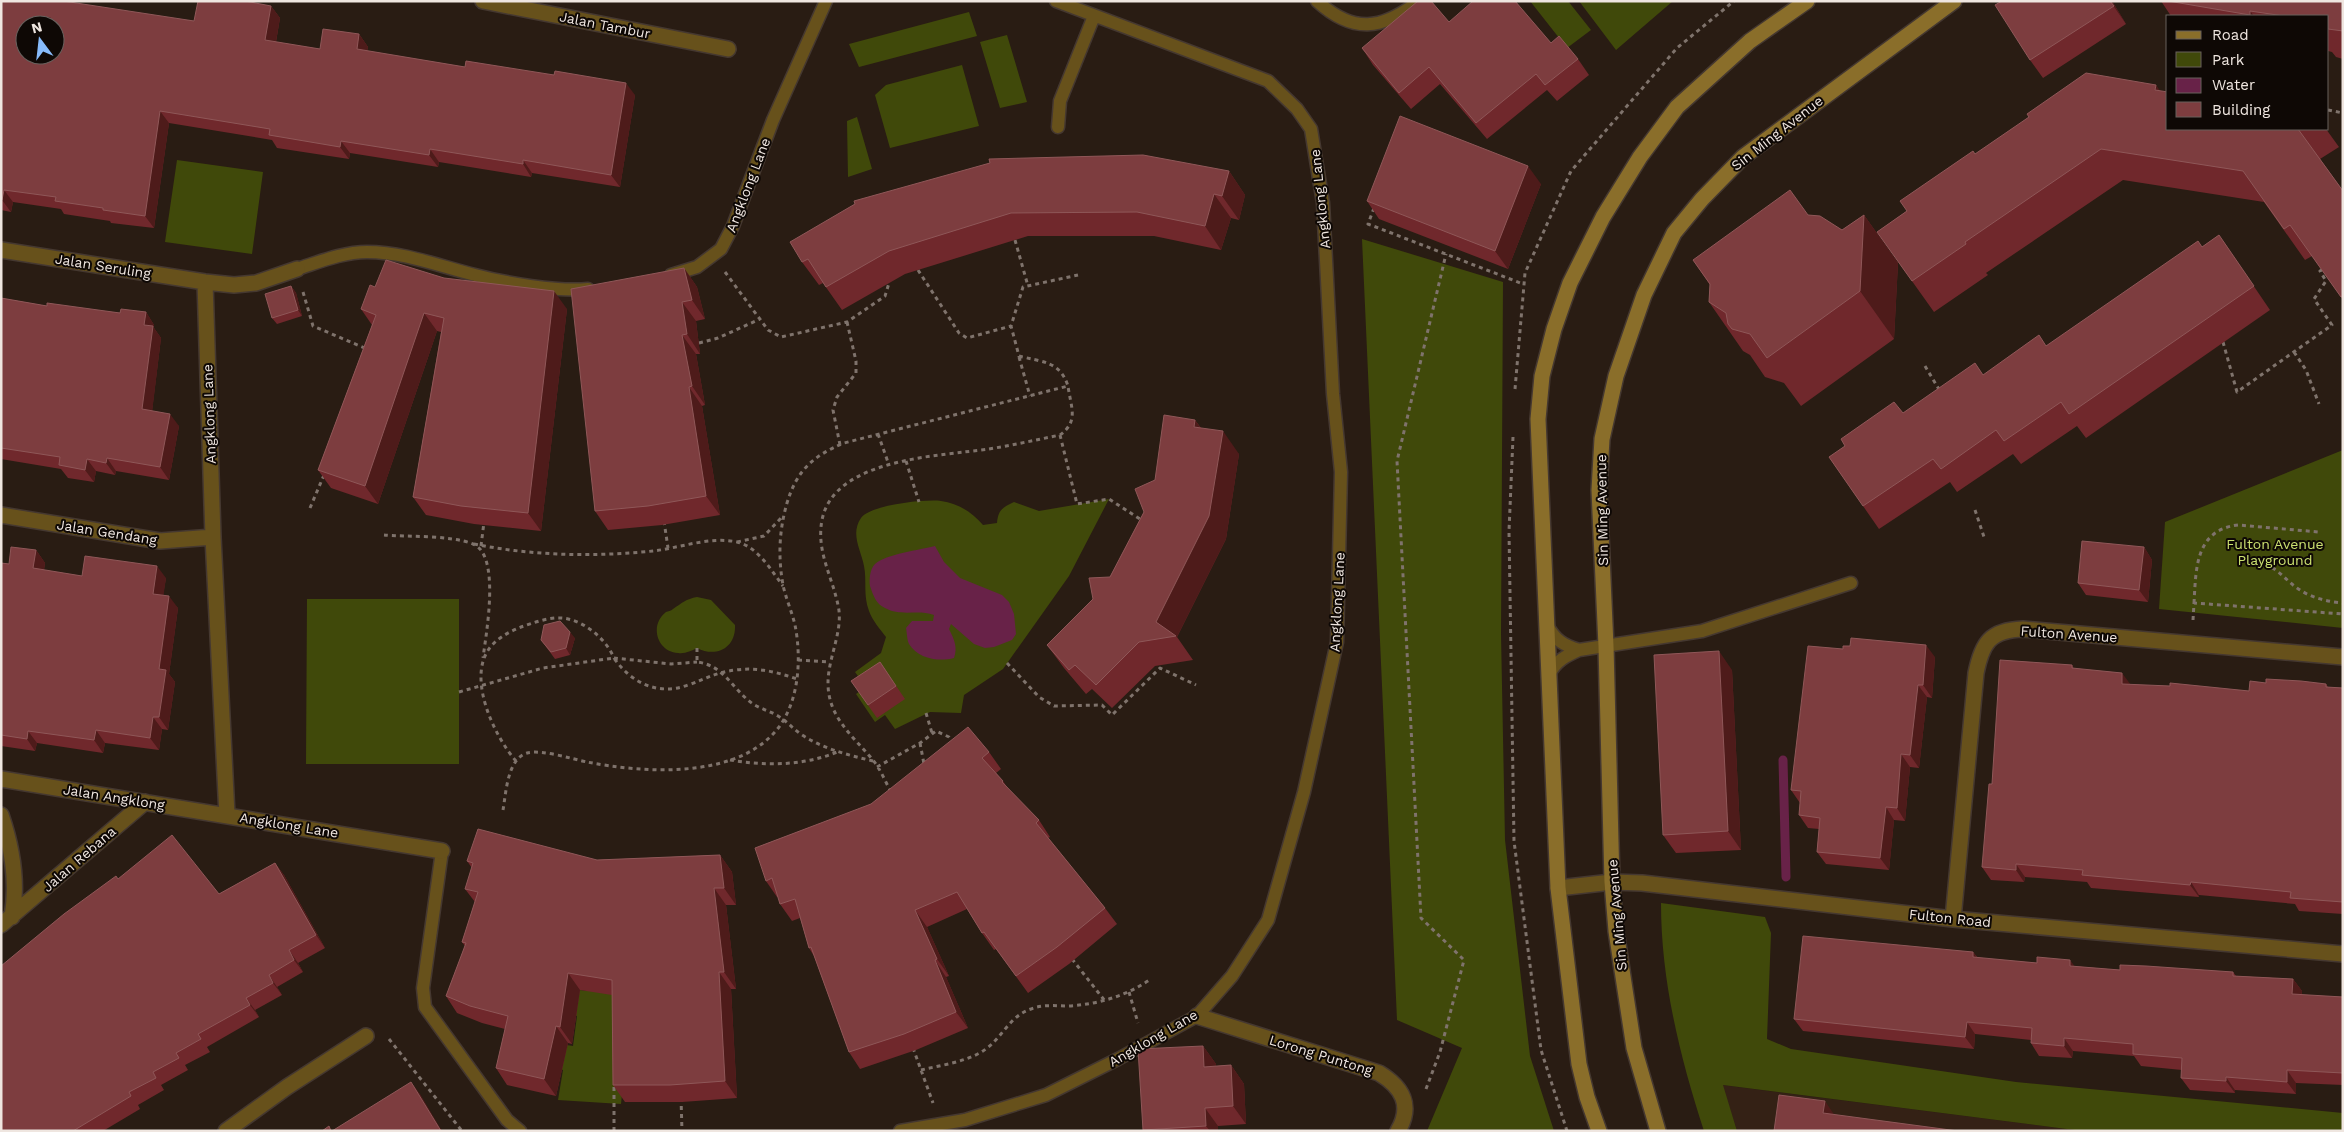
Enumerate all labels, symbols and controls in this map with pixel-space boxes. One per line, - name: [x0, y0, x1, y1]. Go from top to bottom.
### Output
- street label: Jalan Tambur: [558, 8, 652, 42]
- north arrow: [15, 15, 65, 65]
- legend: [2166, 15, 2329, 130]
- text: N: [30, 18, 44, 37]
- text: Road: [2212, 26, 2249, 44]
- text: Park: [2212, 51, 2245, 69]
- text: Water: [2212, 76, 2255, 94]
- street label: Sin Ming Avenue: [1728, 92, 1826, 174]
- text: Building: [2212, 101, 2270, 119]
- street label: Angklong Lane: [723, 135, 773, 235]
- street label: Angklong Lane: [1307, 148, 1333, 250]
- street label: Jalan Seruling: [54, 251, 153, 282]
- street label: Angklong Lane: [199, 364, 219, 464]
- street label: Sin Ming Avenue: [1593, 454, 1611, 566]
- street label: Jalan Gendang: [56, 516, 159, 548]
- park label: Fulton Avenue Playground: [2226, 536, 2324, 568]
- street label: Angklong Lane: [1326, 552, 1348, 652]
- street label: Fulton Avenue: [2020, 623, 2118, 645]
- street label: Jalan Angklong: [62, 781, 167, 813]
- street label: Angklong Lane: [238, 809, 340, 841]
- street label: Jalan Rebana: [39, 823, 119, 895]
- street label: Sin Ming Avenue: [1604, 859, 1630, 971]
- street label: Fulton Road: [1908, 906, 1992, 930]
- street label: Angklong Lane: [1106, 1006, 1200, 1070]
- street label: Lorong Puntong: [1267, 1032, 1375, 1079]

